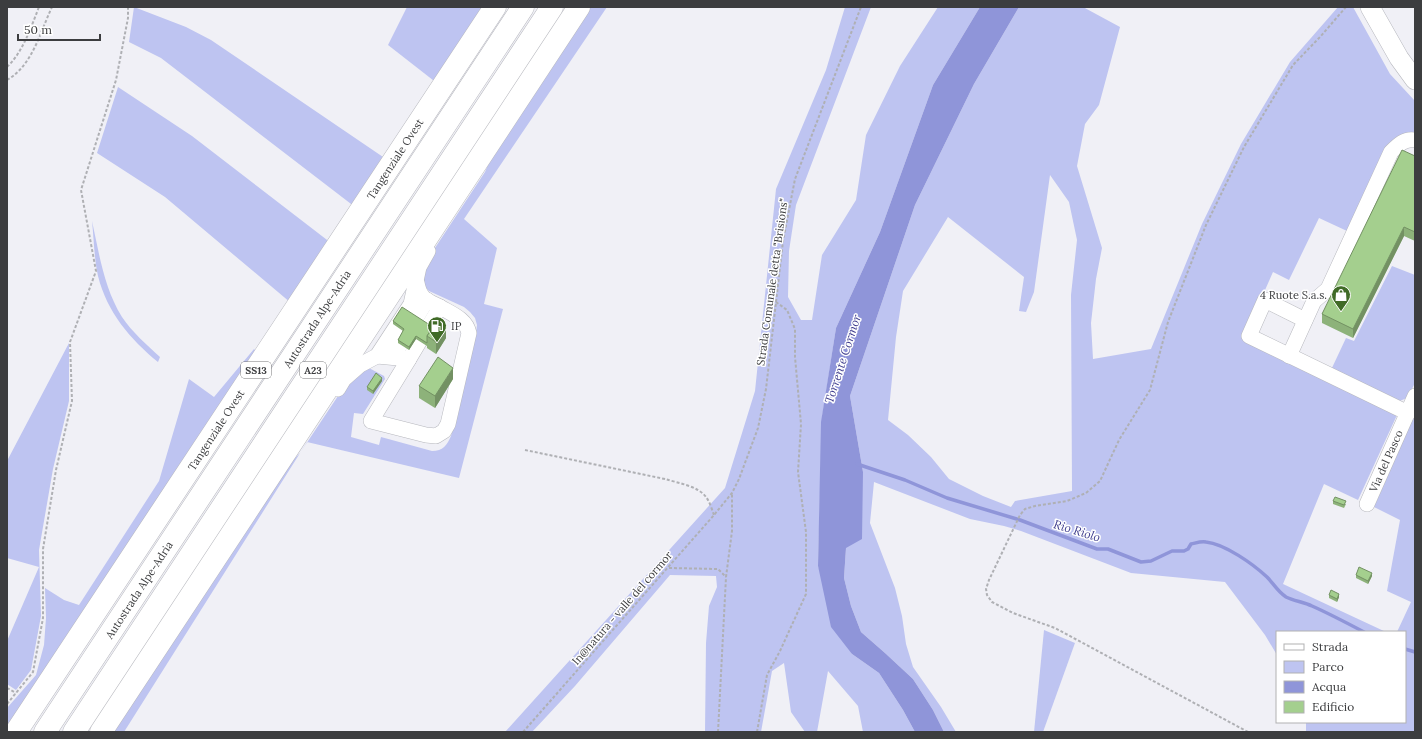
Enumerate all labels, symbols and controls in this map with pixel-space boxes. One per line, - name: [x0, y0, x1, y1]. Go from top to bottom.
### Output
- scale bar: [18, 16, 100, 42]
- text: 50 m: [24, 22, 52, 37]
- street label: Tangenziale Ovest: [364, 115, 427, 202]
- street label: Strada Comunale detta "Brisions": [753, 197, 791, 367]
- street label: Autostrada Alpe-Adria: [280, 267, 354, 371]
- shop icon: 4 Ruote S.a.s.: [1330, 284, 1352, 312]
- place label: 4 Ruote S.a.s.: [1260, 288, 1327, 302]
- water label: Torrente Cormor: [821, 312, 864, 405]
- fuel station icon: IP: [426, 315, 448, 343]
- place label: IP: [451, 319, 462, 333]
- road number: SS13: [241, 362, 271, 378]
- road number: A23: [300, 362, 326, 378]
- street label: Tangenziale Ovest: [185, 386, 248, 473]
- street label: Via del Pasco: [1366, 428, 1406, 495]
- water label: Rio Riolo: [1052, 516, 1102, 545]
- street label: Autostrada Alpe-Adria: [102, 538, 176, 642]
- street label: In@natura - valle del cormor: [569, 548, 675, 668]
- legend: [1276, 631, 1406, 723]
- text: Strada: [1312, 639, 1348, 654]
- text: Parco: [1312, 659, 1344, 674]
- text: Acqua: [1311, 679, 1346, 694]
- text: Edificio: [1312, 699, 1354, 714]

